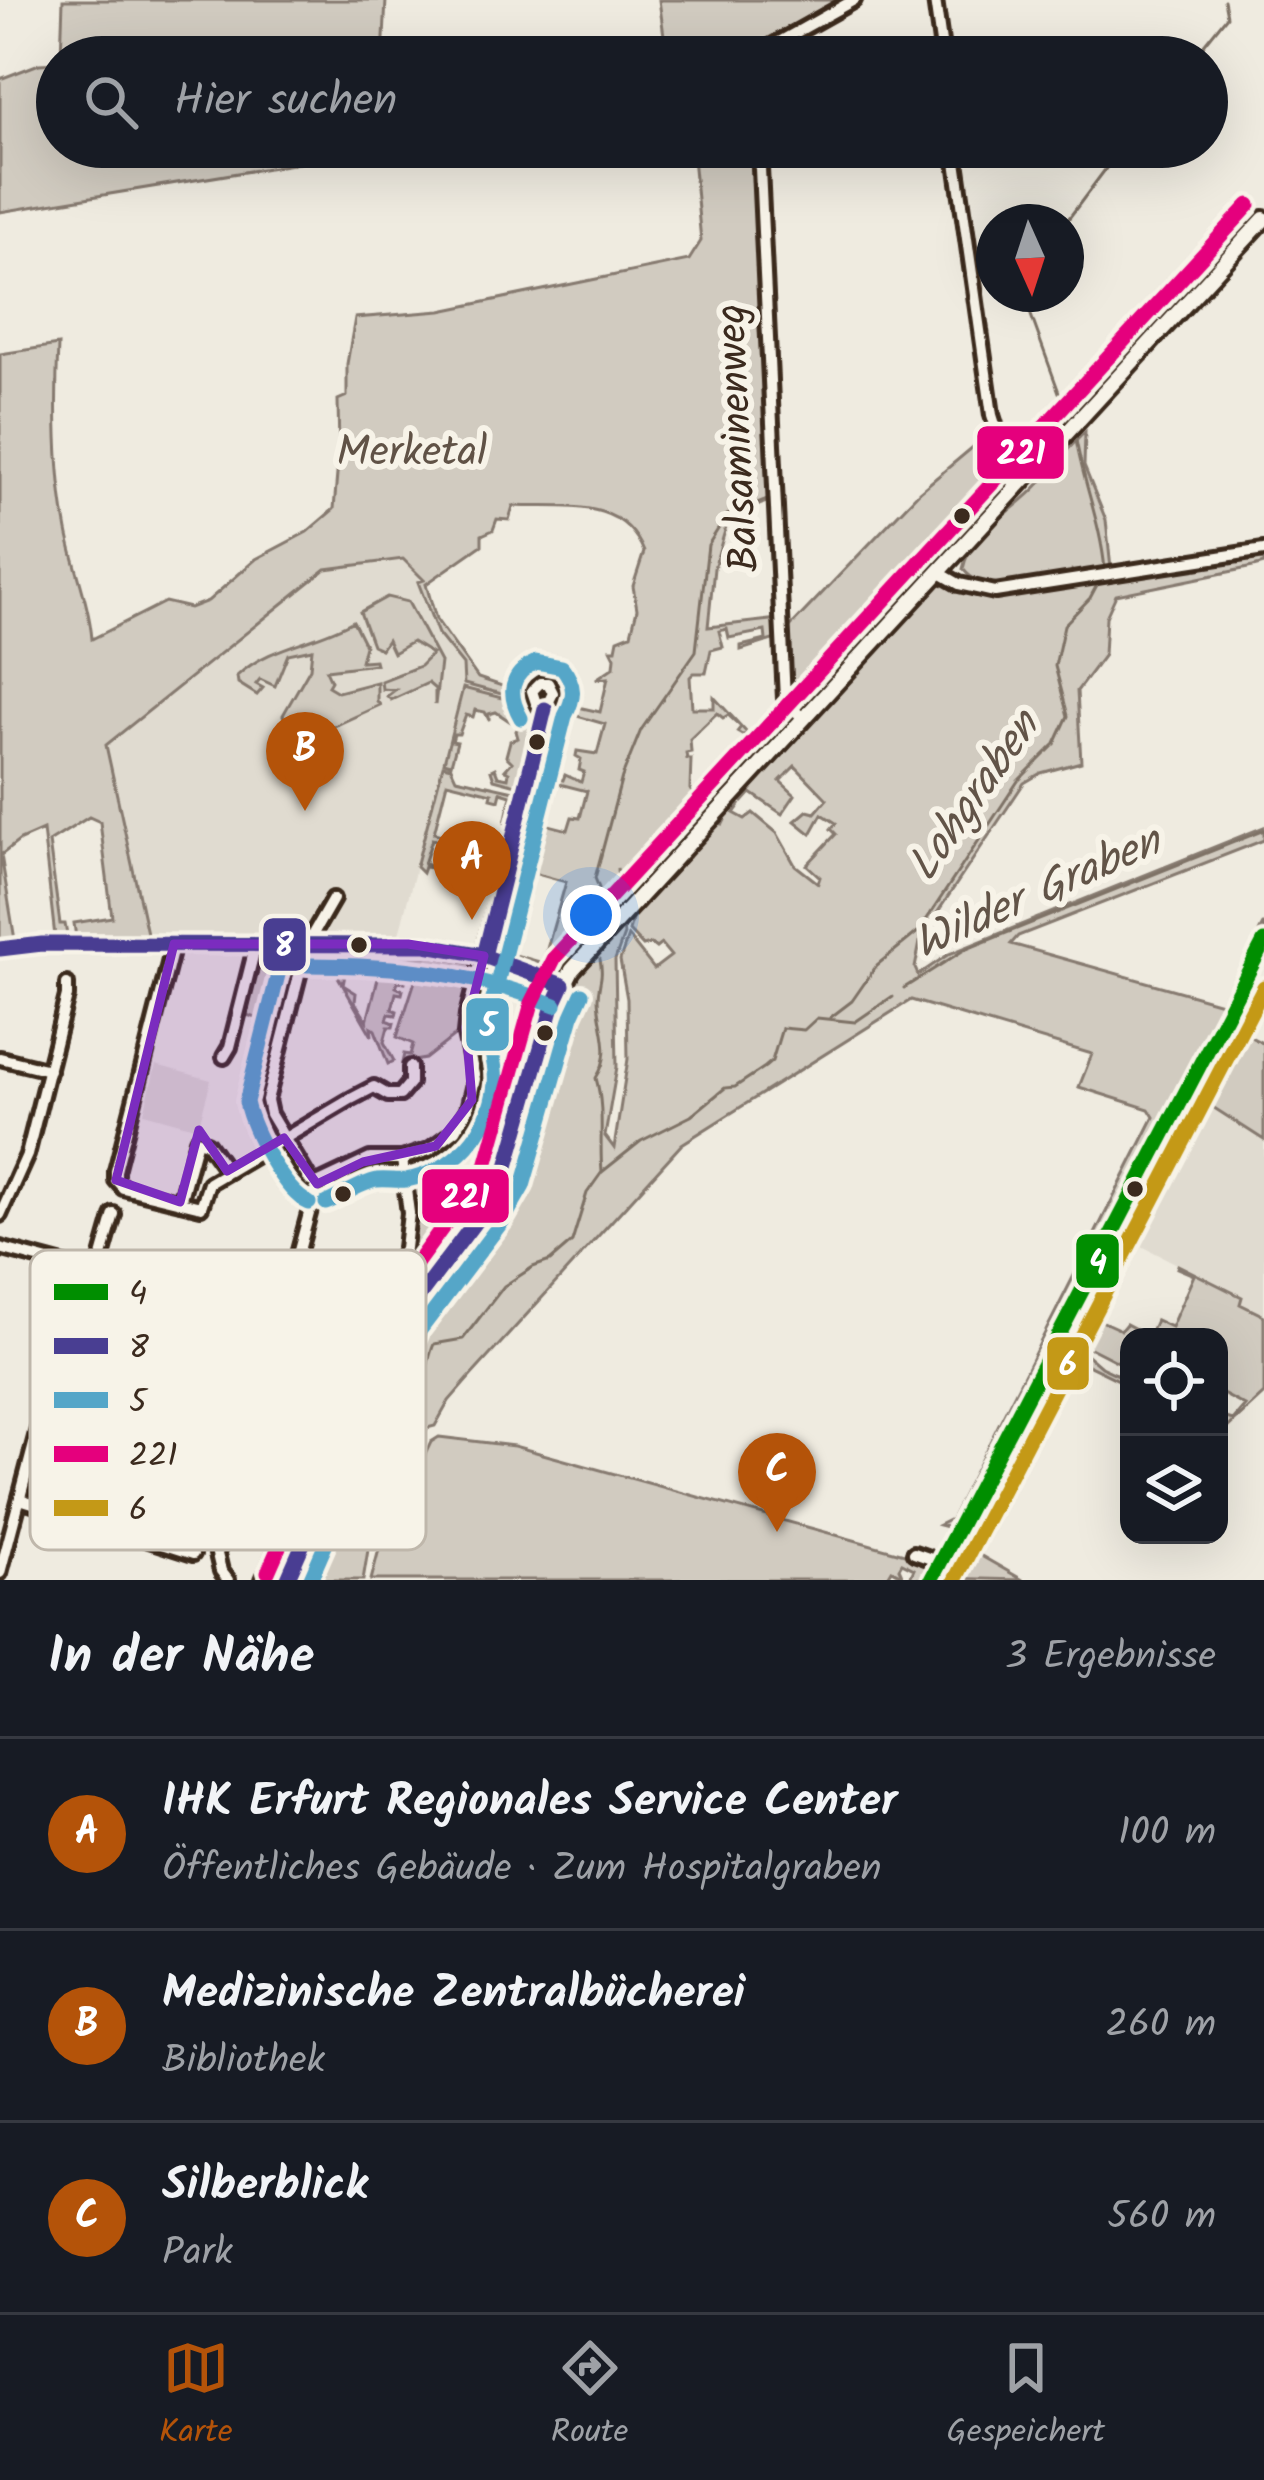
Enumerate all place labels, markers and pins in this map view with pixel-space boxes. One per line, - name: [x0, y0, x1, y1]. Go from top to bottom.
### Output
- unlabelled marker: [951, 505, 973, 527]
- pin: B: [266, 712, 344, 811]
- unlabelled marker: [526, 731, 548, 753]
- pin: A: [433, 821, 511, 920]
- unlabelled marker: [348, 934, 370, 956]
- unlabelled marker: [534, 1022, 556, 1044]
- unlabelled marker: [1124, 1178, 1146, 1200]
- unlabelled marker: [332, 1183, 354, 1205]
- pin: C: [738, 1433, 816, 1532]

